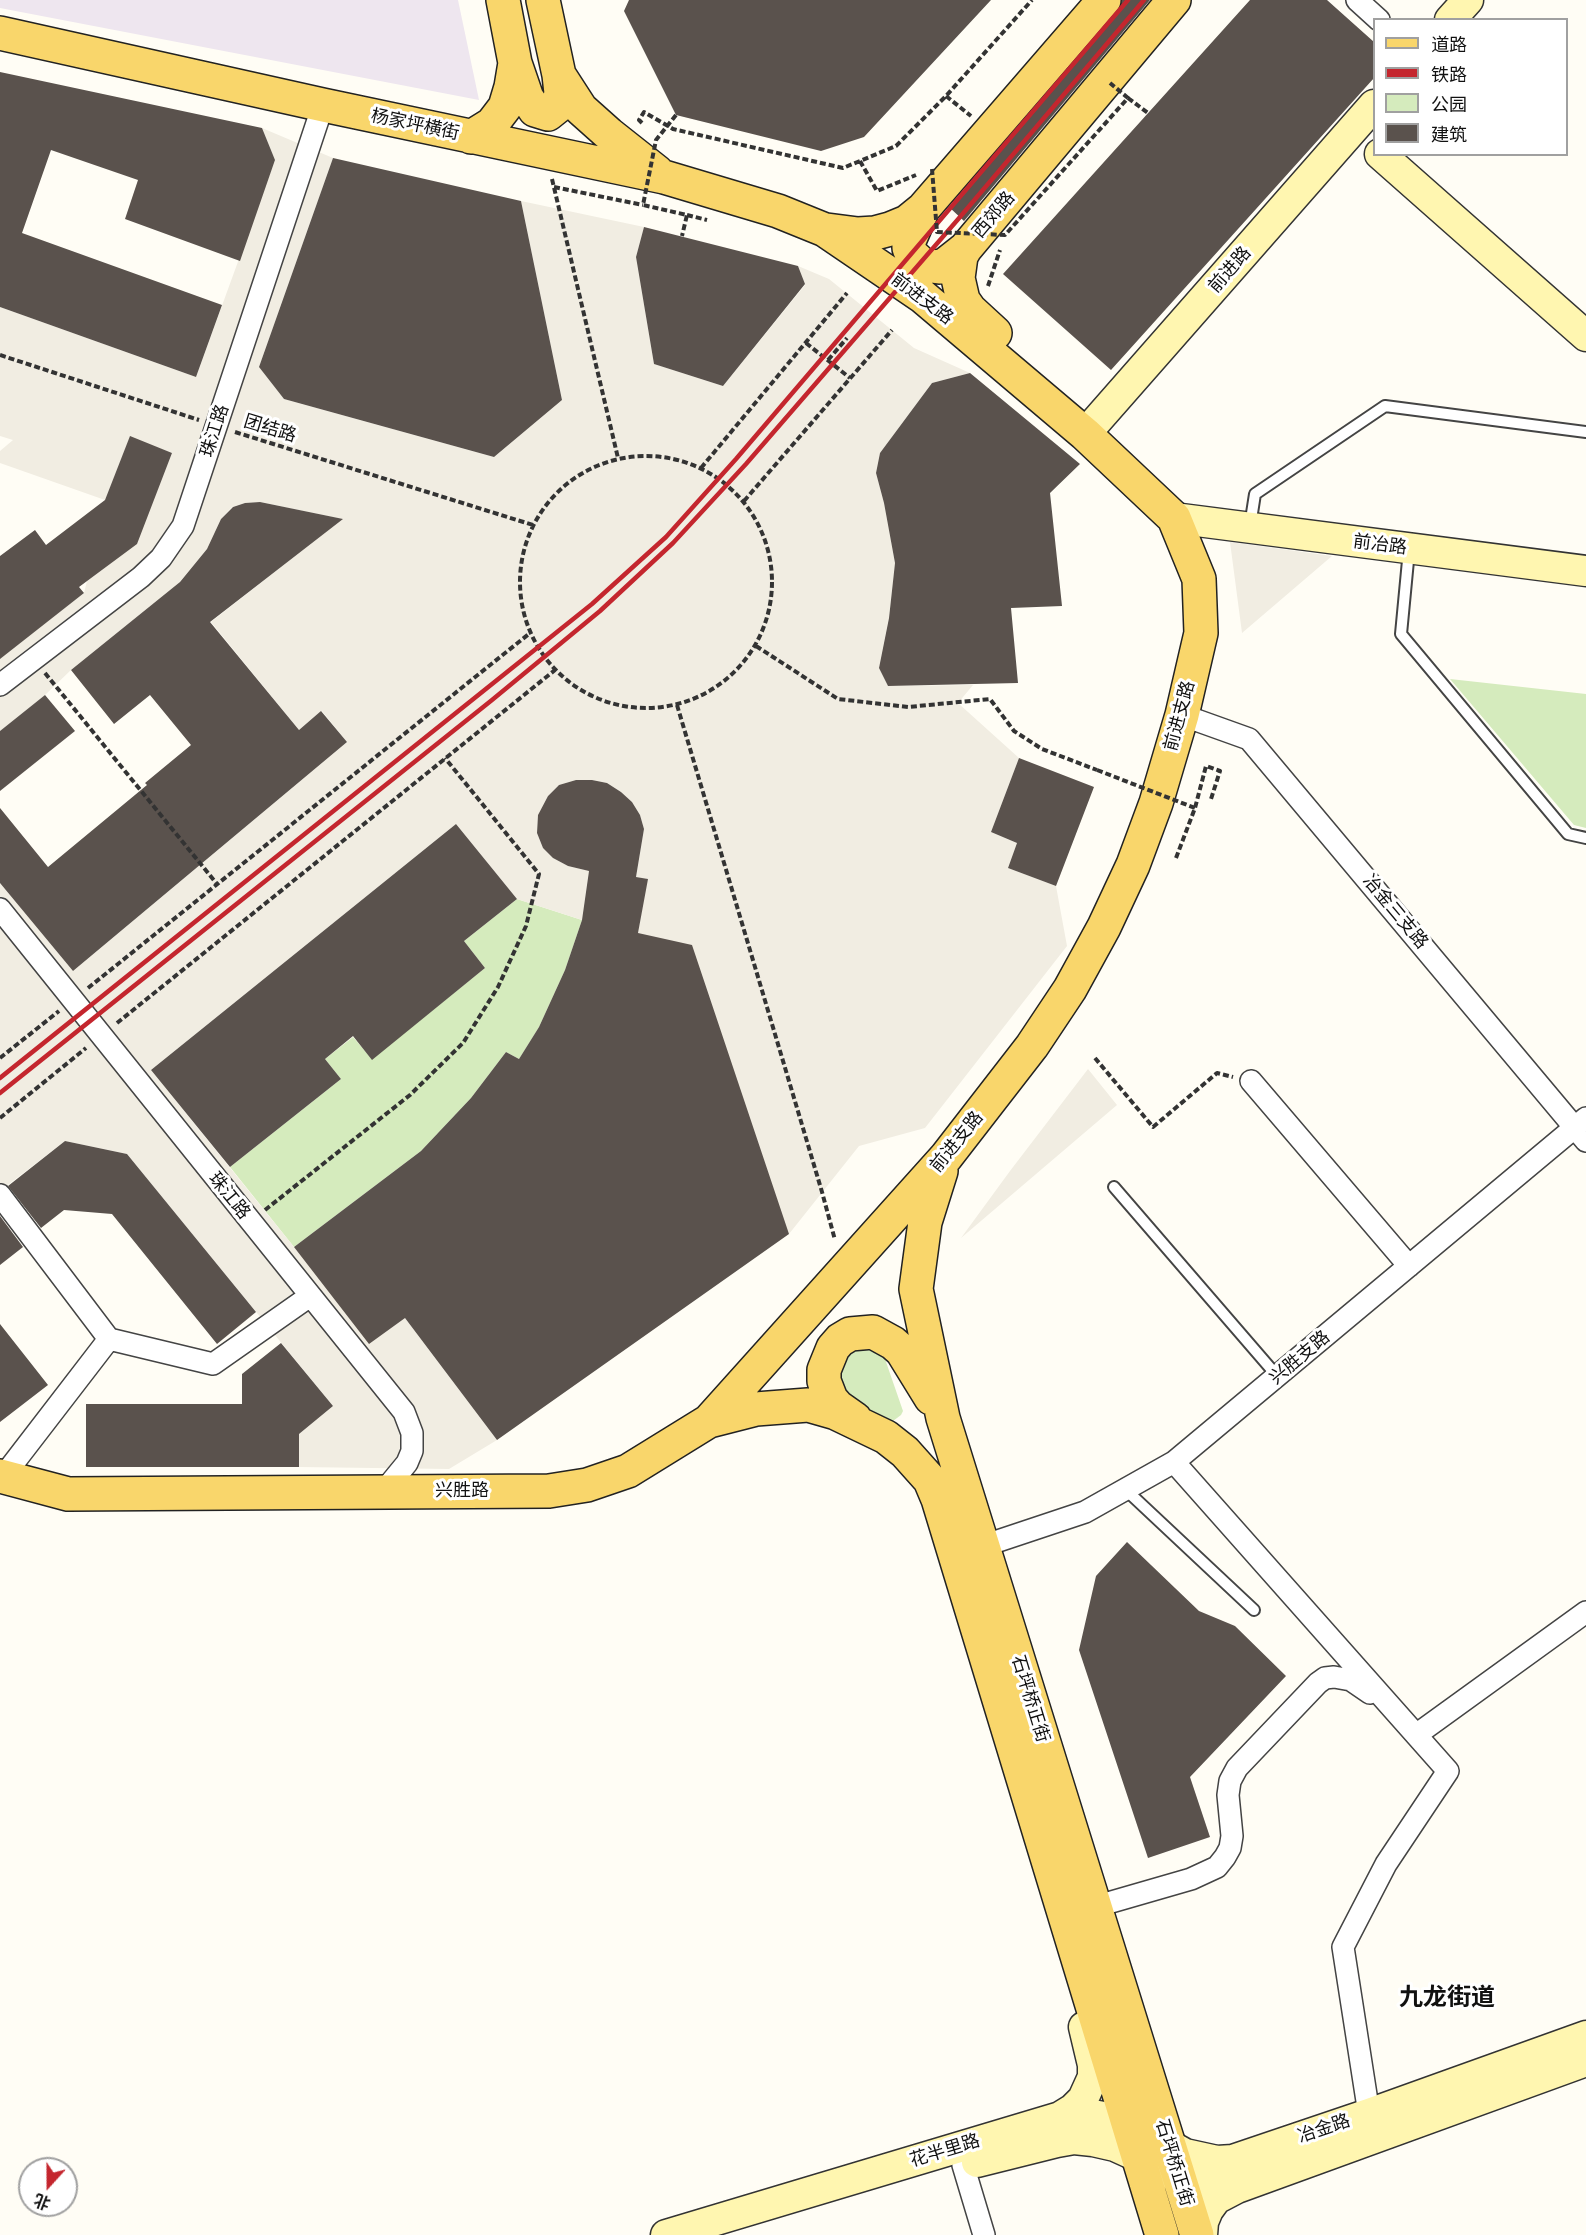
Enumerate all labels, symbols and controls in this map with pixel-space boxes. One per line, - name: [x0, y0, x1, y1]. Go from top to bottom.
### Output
- legend: [1373, 18, 1568, 156]
- text: 道路: [1431, 32, 1467, 56]
- text: 铁路: [1431, 62, 1467, 86]
- text: 公园: [1431, 92, 1467, 116]
- street label: 杨家坪横街: [369, 105, 461, 145]
- text: 建筑: [1431, 122, 1467, 146]
- street label: 西郊路: [968, 187, 1020, 243]
- street label: 前进路: [1204, 243, 1256, 297]
- street label: 前进支路: [887, 269, 957, 329]
- street label: 珠江路: [196, 402, 234, 460]
- street label: 团结路: [241, 411, 299, 447]
- street label: 前冶路: [1352, 531, 1408, 559]
- street label: 前进支路: [1160, 678, 1200, 754]
- street label: 冶金三支路: [1358, 871, 1432, 953]
- street label: 前进支路: [926, 1107, 988, 1177]
- street label: 珠江路: [204, 1168, 254, 1224]
- street label: 兴胜支路: [1265, 1327, 1335, 1389]
- street label: 兴胜路: [435, 1480, 489, 1502]
- street label: 石坪桥正街: [1007, 1653, 1053, 1745]
- district label: 九龙街道: [1399, 1984, 1495, 2012]
- street label: 冶金路: [1295, 2110, 1353, 2148]
- street label: 石坪桥正街: [1151, 2117, 1197, 2209]
- street label: 花半里路: [907, 2130, 983, 2172]
- north arrow: [18, 2157, 78, 2217]
- text: 北: [31, 2189, 54, 2215]

